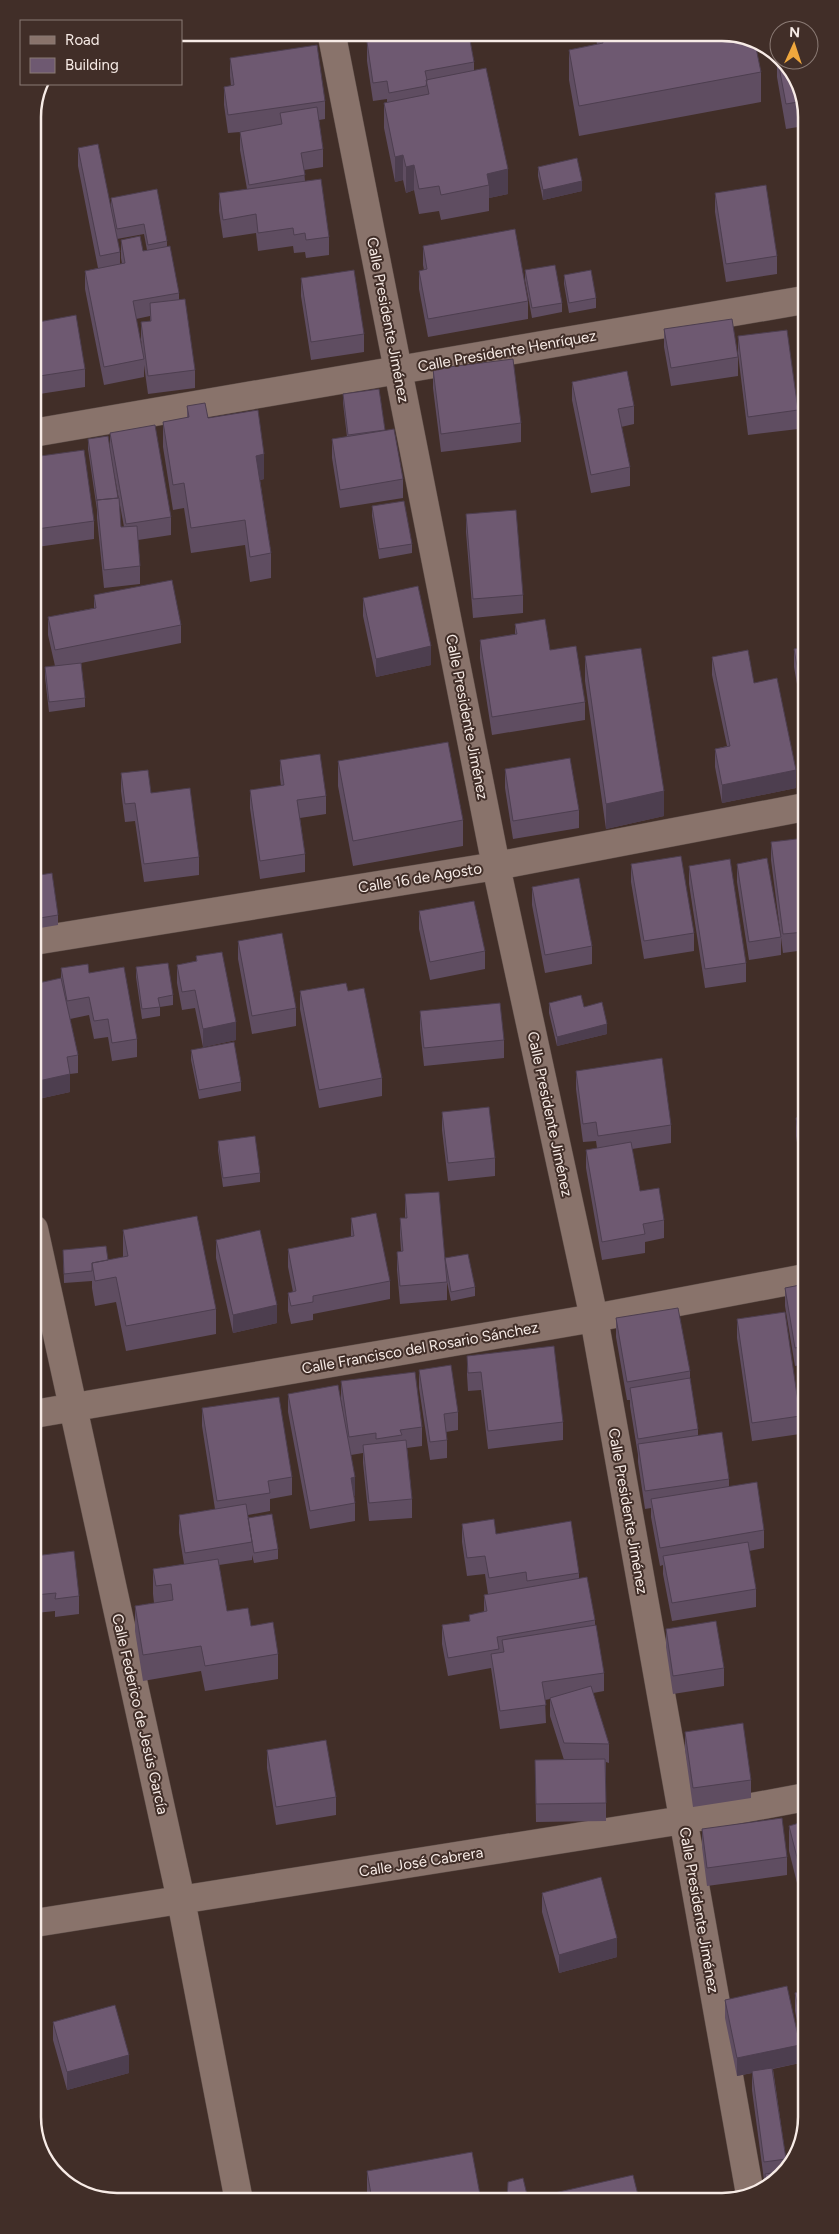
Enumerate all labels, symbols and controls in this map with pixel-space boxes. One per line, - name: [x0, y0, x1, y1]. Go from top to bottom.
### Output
- legend: [20, 20, 182, 85]
- north arrow: [769, 20, 819, 70]
- text: N: [789, 24, 801, 41]
- text: Road: [65, 31, 100, 49]
- text: Building: [65, 56, 119, 74]
- street label: Calle Presidente Jiménez: [363, 236, 413, 404]
- street label: Calle Presidente Henríquez: [416, 326, 598, 376]
- street label: Calle Presidente Jiménez: [442, 633, 492, 801]
- street label: Calle 16 de Agosto: [357, 859, 483, 897]
- street label: Calle Presidente Jiménez: [524, 1030, 576, 1198]
- street label: Calle Francisco del Rosario Sánchez: [300, 1318, 540, 1378]
- street label: Calle Presidente Jiménez: [605, 1427, 651, 1595]
- street label: Calle Federico de Jesús García: [108, 1612, 172, 1816]
- street label: Calle Presidente Jiménez: [676, 1826, 722, 1994]
- street label: Calle José Cabrera: [358, 1843, 484, 1881]

